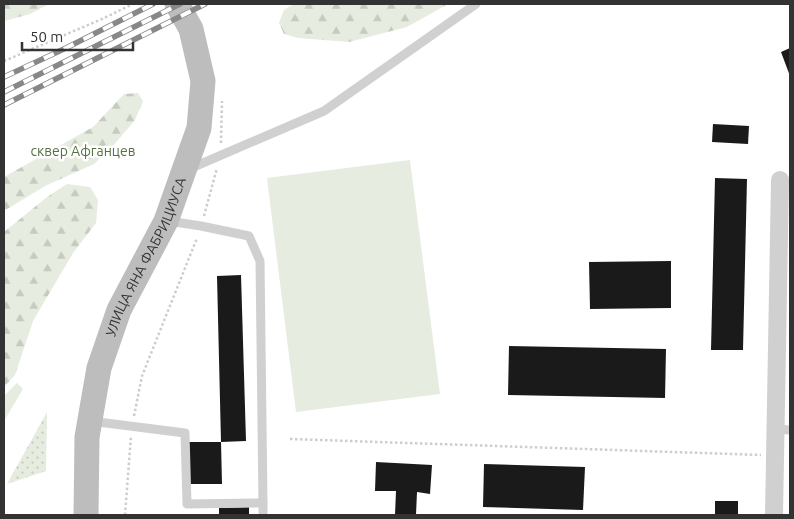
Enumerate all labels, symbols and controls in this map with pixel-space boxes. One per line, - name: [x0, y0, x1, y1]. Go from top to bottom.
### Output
- scale bar: [22, 20, 134, 52]
- text: 50 m: [30, 28, 63, 45]
- park label: сквер Афганцев: [31, 143, 135, 159]
- street label: УЛИЦА ЯНА ФАБРИЦИУСА: [103, 175, 189, 338]

